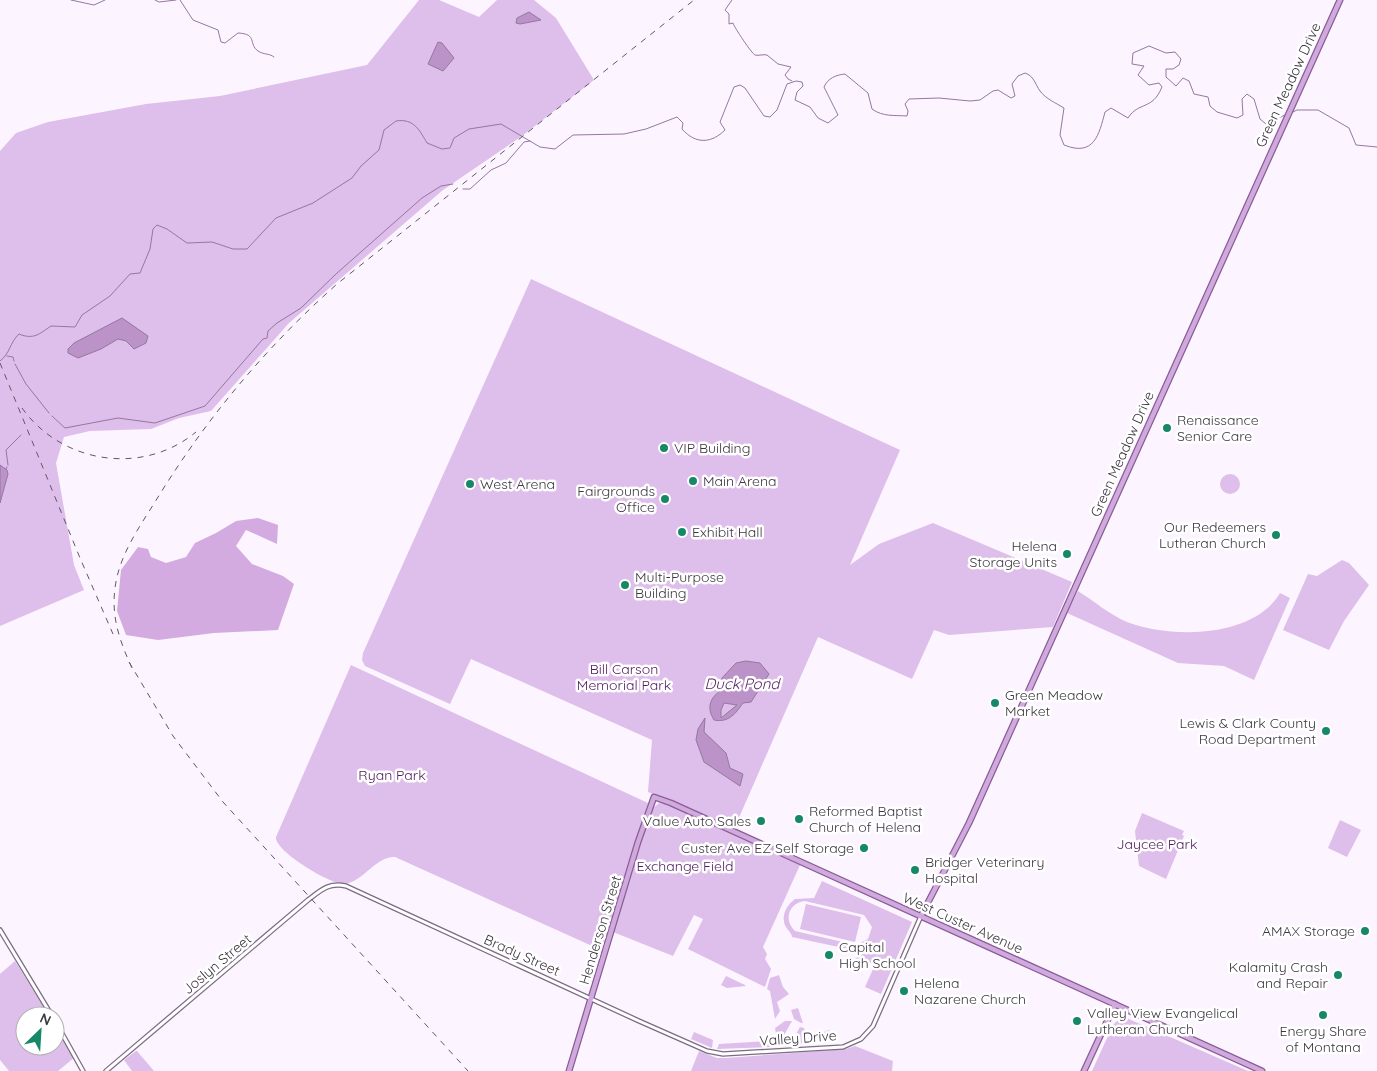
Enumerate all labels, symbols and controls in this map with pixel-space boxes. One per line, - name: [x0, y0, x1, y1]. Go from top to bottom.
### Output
- street label: Green Meadow Drive: [1251, 20, 1325, 150]
- street label: Green Meadow Drive: [1086, 388, 1158, 520]
- place label: Renaissance Senior Care: [1177, 411, 1259, 445]
- marker: Renaissance Senior Care: [1161, 422, 1173, 434]
- place label: VIP Building: [674, 439, 750, 457]
- marker: VIP Building: [658, 442, 670, 454]
- place label: Main Arena: [703, 472, 777, 490]
- place label: West Arena: [480, 475, 555, 493]
- marker: Main Arena: [687, 475, 699, 487]
- marker: West Arena: [464, 478, 476, 490]
- place label: Fairgrounds Office: [577, 482, 655, 516]
- marker: Fairgrounds Office: [659, 493, 671, 505]
- place label: Our Redeemers Lutheran Church: [1159, 518, 1266, 552]
- place label: Exhibit Hall: [692, 523, 763, 541]
- marker: Exhibit Hall: [676, 526, 688, 538]
- marker: Our Redeemers Lutheran Church: [1270, 529, 1282, 541]
- place label: Helena Storage Units: [969, 537, 1057, 571]
- marker: Helena Storage Units: [1061, 548, 1073, 560]
- place label: Multi-Purpose Building: [635, 568, 724, 602]
- marker: Multi-Purpose Building: [619, 579, 631, 591]
- park label: Bill Carson Memorial Park: [577, 660, 671, 694]
- water label: Duck Pond: [705, 674, 781, 693]
- place label: Green Meadow Market: [1005, 686, 1104, 720]
- marker: Green Meadow Market: [989, 697, 1001, 709]
- place label: Lewis & Clark County Road Department: [1180, 714, 1316, 748]
- marker: Lewis & Clark County Road Department: [1320, 725, 1332, 737]
- park label: Ryan Park: [358, 766, 426, 784]
- place label: Reformed Baptist Church of Helena: [809, 802, 923, 836]
- place label: Value Auto Sales: [643, 812, 751, 830]
- marker: Reformed Baptist Church of Helena: [793, 813, 805, 825]
- marker: Value Auto Sales: [755, 815, 767, 827]
- park label: Jaycee Park: [1117, 835, 1197, 853]
- place label: Custer Ave EZ Self Storage: [681, 839, 854, 857]
- marker: Custer Ave EZ Self Storage: [858, 842, 870, 854]
- place label: Bridger Veterinary Hospital: [925, 853, 1044, 887]
- park label: Exchange Field: [637, 857, 733, 875]
- marker: Bridger Veterinary Hospital: [909, 864, 921, 876]
- street label: Henderson Street: [575, 873, 625, 987]
- street label: West Custer Avenue: [900, 888, 1026, 958]
- place label: AMAX Storage: [1262, 922, 1355, 940]
- marker: AMAX Storage: [1359, 925, 1371, 937]
- street label: Joslyn Street: [179, 930, 255, 998]
- street label: Brady Street: [481, 930, 563, 980]
- place label: Capital High School: [839, 938, 916, 972]
- marker: Capital High School: [823, 949, 835, 961]
- place label: Kalamity Crash and Repair: [1229, 958, 1329, 992]
- marker: Kalamity Crash and Repair: [1332, 969, 1344, 981]
- place label: Helena Nazarene Church: [914, 974, 1026, 1008]
- marker: Helena Nazarene Church: [898, 985, 910, 997]
- place label: Valley View Evangelical Lutheran Church: [1087, 1004, 1238, 1038]
- north arrow: [15, 1006, 65, 1056]
- text: N: [37, 1009, 54, 1030]
- marker: Energy Share of Montana: [1317, 1009, 1329, 1021]
- marker: Valley View Evangelical Lutheran Church: [1071, 1015, 1083, 1027]
- place label: Energy Share of Montana: [1280, 1022, 1367, 1056]
- street label: Valley Drive: [759, 1026, 837, 1050]

